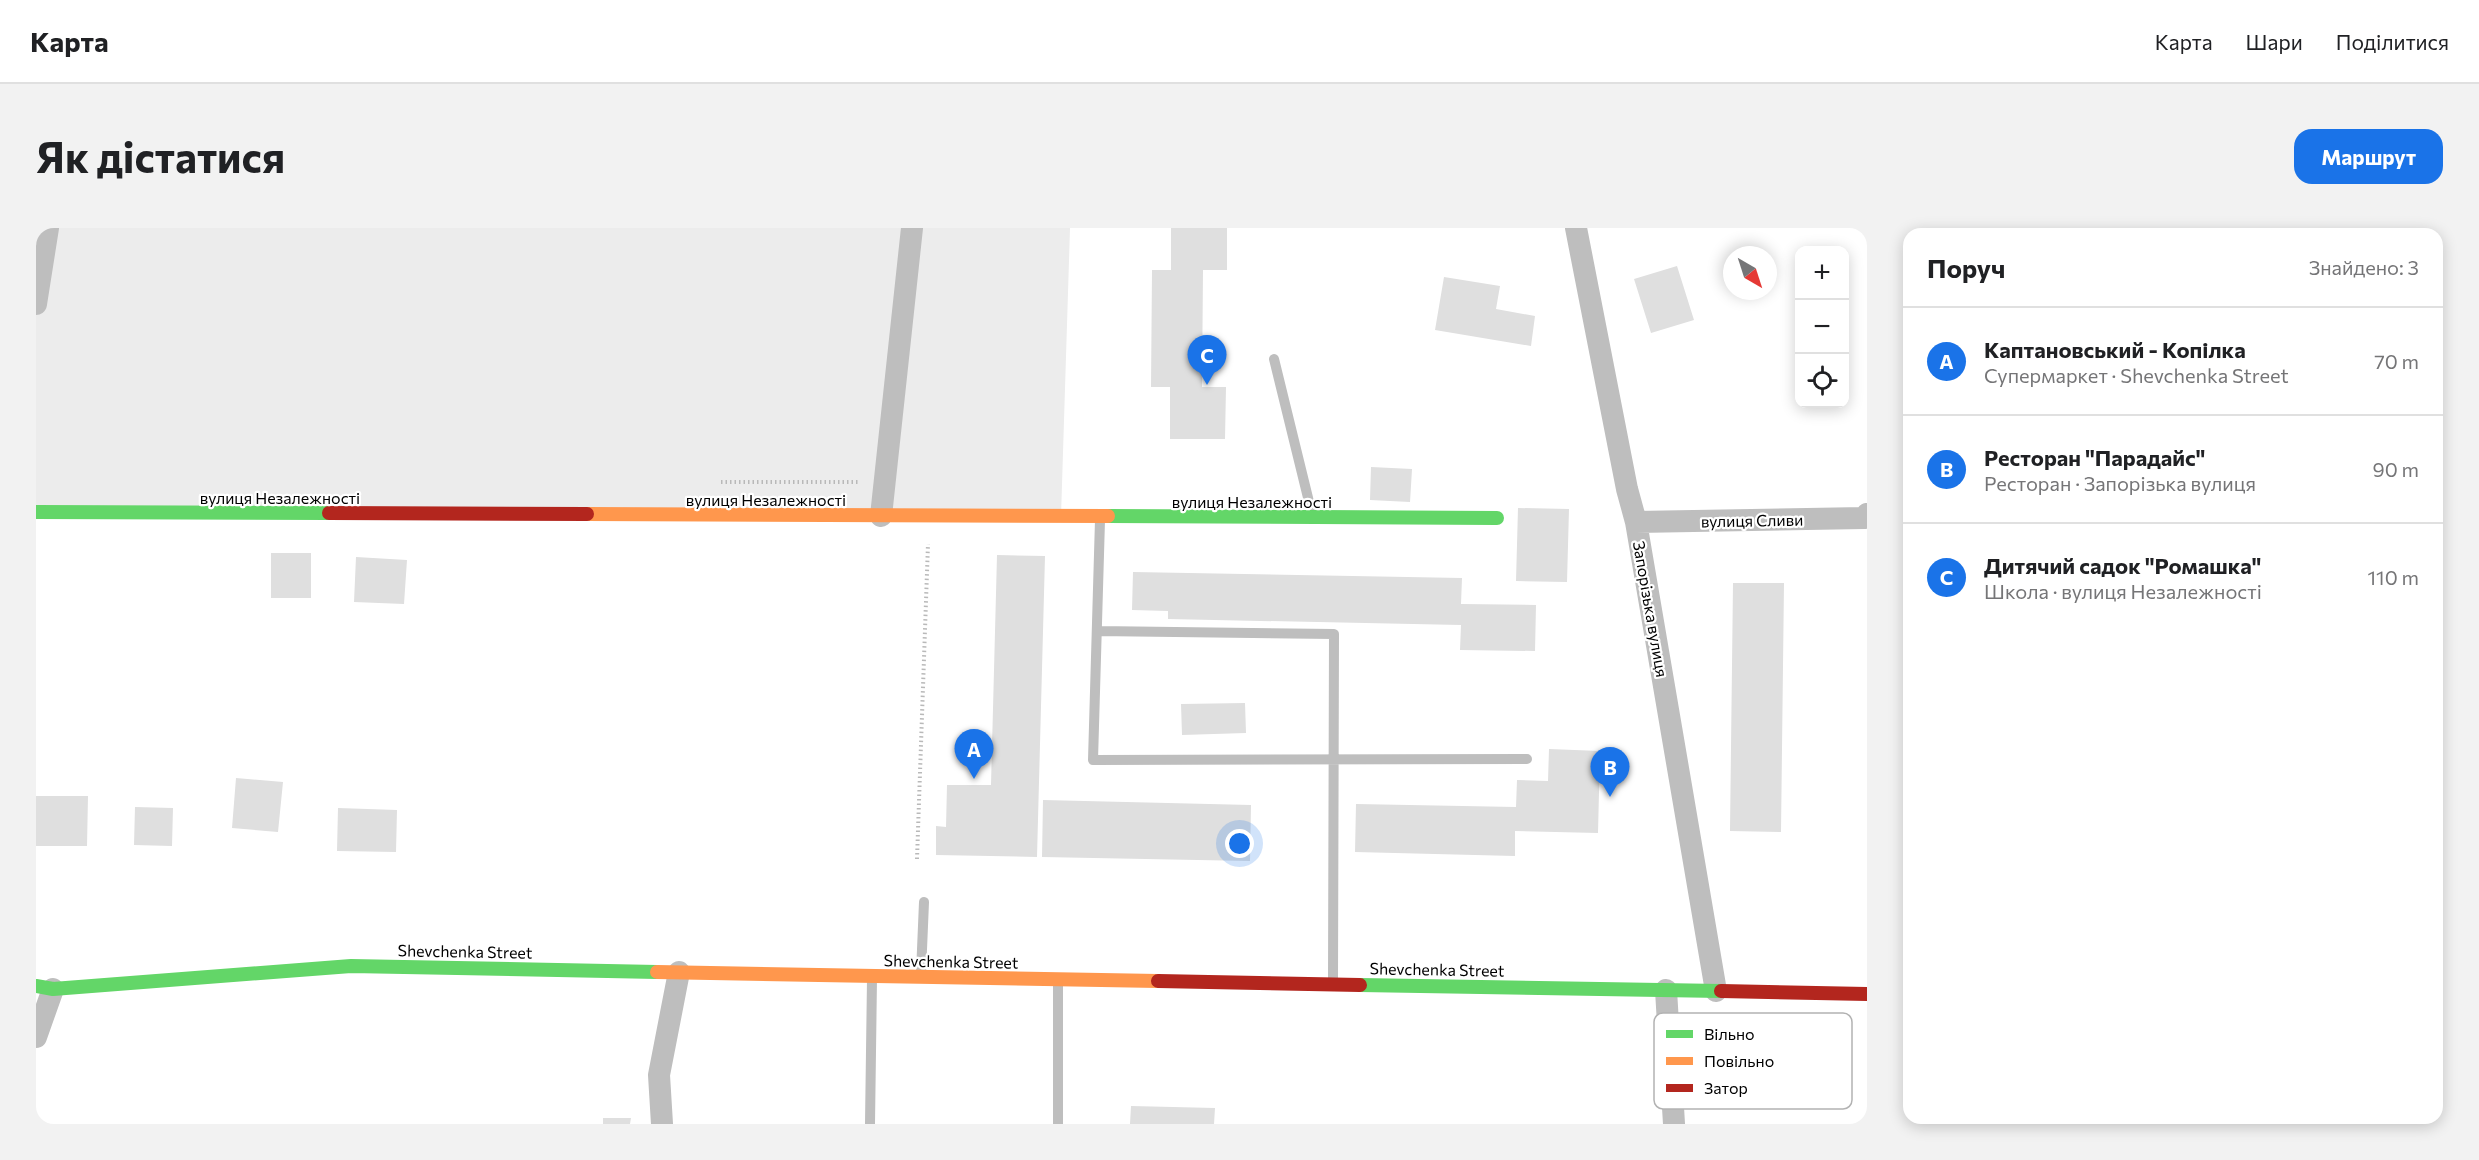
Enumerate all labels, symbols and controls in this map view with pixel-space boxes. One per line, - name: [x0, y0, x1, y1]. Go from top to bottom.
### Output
- text: Карта: [30, 24, 109, 58]
- text: Карта: [2155, 29, 2213, 54]
- text: Шари: [2246, 29, 2303, 54]
- text: Поділитися: [2336, 29, 2449, 54]
- button: Маршрут: [2294, 129, 2443, 184]
- text: Як дістатися: [36, 130, 285, 182]
- north arrow: [1723, 246, 1777, 300]
- map controls: [1795, 246, 1849, 408]
- button: +: [1795, 246, 1849, 300]
- text: Поруч: [1927, 252, 2005, 283]
- text: Знайдено: 3: [2309, 255, 2419, 279]
- button: −: [1795, 300, 1849, 354]
- pin: C: [1188, 336, 1226, 385]
- text: Каптановський - Копілка: [1984, 336, 2246, 363]
- text: A: [1939, 349, 1954, 373]
- text: 70 m: [2374, 349, 2419, 373]
- button: locate: [1795, 354, 1849, 408]
- text: Супермаркет · Shevchenka Street: [1984, 363, 2289, 387]
- text: Ресторан "Парадайс": [1984, 444, 2205, 471]
- text: B: [1940, 457, 1953, 481]
- text: 90 m: [2373, 457, 2419, 481]
- text: Ресторан · Запорізька вулиця: [1984, 471, 2256, 495]
- street label: вулиця Незалежності: [200, 488, 360, 507]
- street label: вулиця Незалежності: [686, 490, 846, 509]
- street label: вулиця Незалежності: [1172, 492, 1332, 511]
- street label: вулиця Сливи: [1701, 510, 1803, 530]
- street label: Запорізька вулиця: [1630, 539, 1672, 679]
- text: Дитячий садок "Ромашка": [1984, 552, 2261, 579]
- text: C: [1940, 565, 1953, 589]
- text: 110 m: [2368, 565, 2419, 589]
- text: Школа · вулиця Незалежності: [1984, 579, 2262, 603]
- pin: A: [954, 730, 994, 779]
- pin: B: [1590, 748, 1630, 797]
- your location: [1225, 829, 1254, 858]
- street label: Shevchenka Street: [397, 940, 533, 962]
- street label: Shevchenka Street: [883, 950, 1019, 972]
- street label: Shevchenka Street: [1369, 958, 1505, 980]
- legend: [1654, 1013, 1852, 1109]
- text: Вільно: [1704, 1024, 1755, 1043]
- text: Повільно: [1704, 1051, 1774, 1070]
- text: Затор: [1704, 1078, 1748, 1097]

